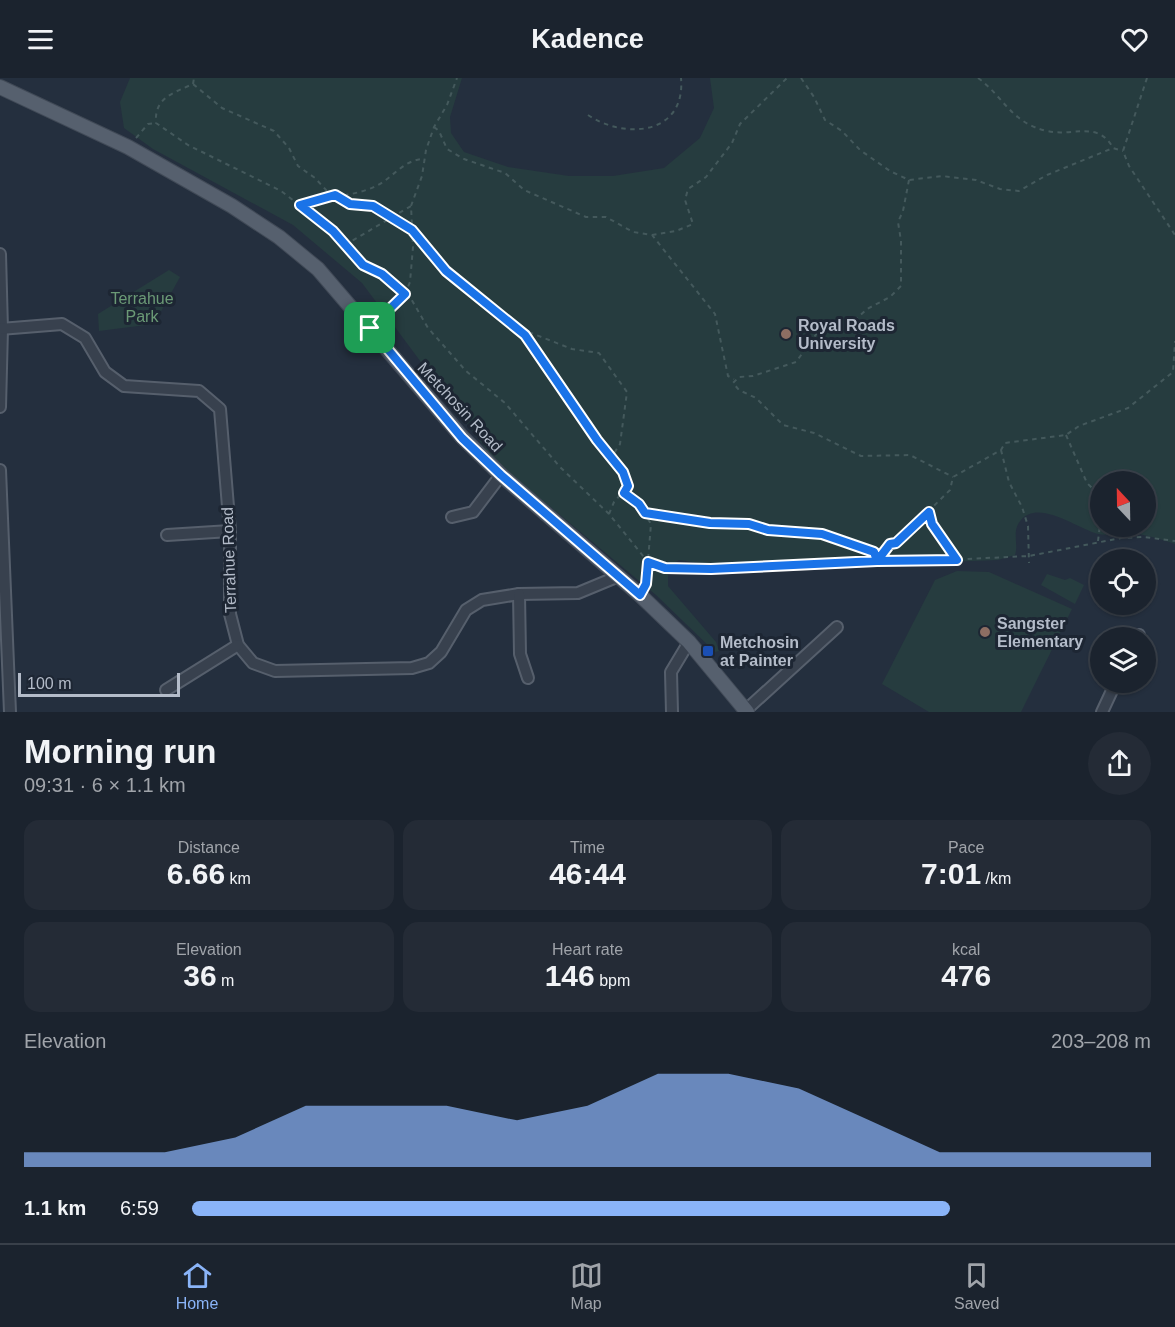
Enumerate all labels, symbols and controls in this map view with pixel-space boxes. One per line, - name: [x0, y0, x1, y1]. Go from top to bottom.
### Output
- icon: menu: [24, 23, 57, 56]
- icon: heart: [1118, 23, 1151, 56]
- text: Kadence: [531, 24, 644, 54]
- park label: Terrahue Park: [110, 290, 174, 325]
- pin: [344, 302, 395, 353]
- icon: arrive: [353, 311, 386, 344]
- place label: Royal Roads University: [798, 317, 895, 352]
- marker: Royal Roads University: [779, 327, 793, 341]
- street label: Metchosin Road: [414, 359, 506, 455]
- north arrow: [1090, 471, 1156, 537]
- map controls: [1090, 471, 1156, 693]
- street label: Terrahue Road: [219, 507, 239, 613]
- button: locate: [1090, 549, 1156, 615]
- place label: Sangster Elementary: [997, 615, 1083, 650]
- marker: Sangster Elementary: [978, 625, 992, 639]
- button: layers: [1090, 627, 1156, 693]
- place label: Metchosin at Painter: [720, 634, 799, 669]
- marker: Metchosin at Painter: [701, 644, 715, 658]
- scale bar: [18, 670, 180, 698]
- text: 100 m: [27, 675, 71, 692]
- button: share: [1088, 732, 1151, 795]
- text: Morning run: [24, 733, 216, 770]
- text: 09:31 · 6 × 1.1 km: [24, 774, 186, 796]
- text: Distance: [178, 839, 240, 856]
- text: Time: [570, 839, 605, 856]
- text: Pace: [948, 839, 984, 856]
- text: 6.66: [167, 857, 225, 890]
- text: 46:44: [549, 857, 626, 890]
- text: 7:01: [921, 857, 981, 890]
- text: km: [225, 870, 251, 887]
- text: /km: [981, 870, 1011, 887]
- text: Elevation: [176, 941, 242, 958]
- text: Heart rate: [552, 941, 623, 958]
- text: kcal: [952, 941, 980, 958]
- text: 36: [183, 959, 217, 992]
- text: 146: [545, 959, 595, 992]
- text: 476: [941, 959, 991, 992]
- text: m: [217, 972, 234, 989]
- text: bpm: [595, 972, 630, 989]
- text: Elevation: [24, 1030, 106, 1052]
- text: 203–208 m: [1051, 1030, 1151, 1052]
- text: 1.1 km: [24, 1197, 86, 1219]
- text: 6:59: [120, 1197, 159, 1219]
- tab: Home: [176, 1259, 218, 1313]
- tab: Map: [570, 1259, 603, 1313]
- tab: Saved: [954, 1259, 999, 1313]

